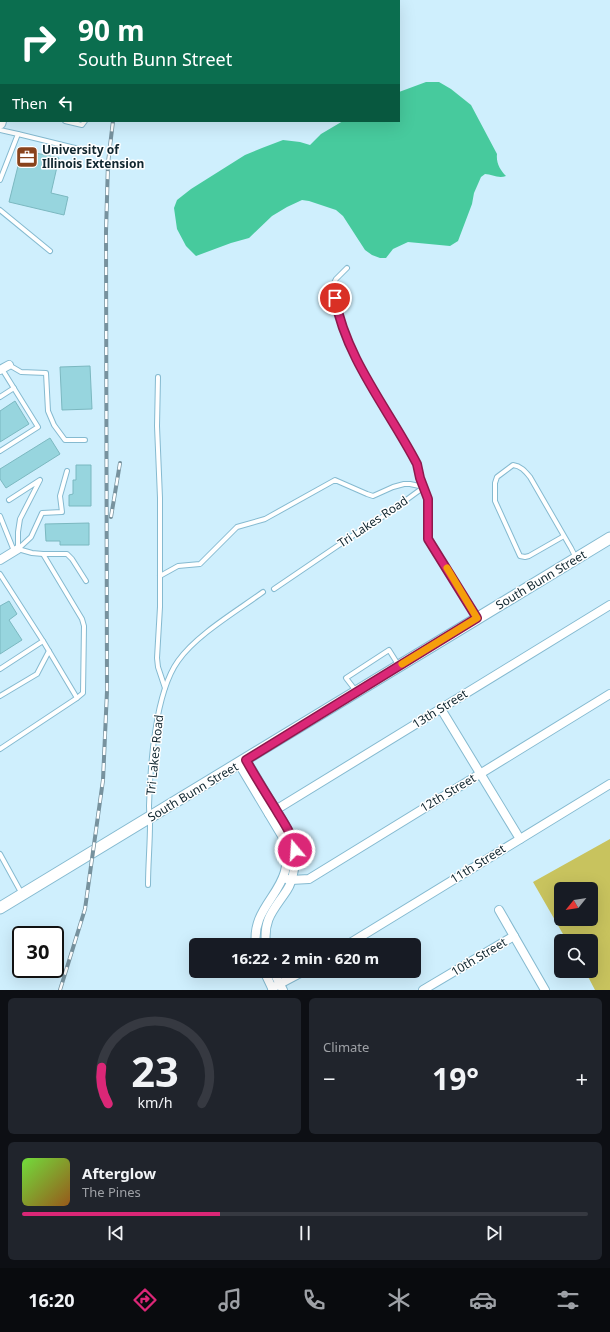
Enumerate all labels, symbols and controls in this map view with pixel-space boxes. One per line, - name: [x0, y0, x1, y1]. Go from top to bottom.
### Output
- text: 90 m: [78, 11, 145, 49]
- icon: right: [12, 16, 64, 68]
- text: South Bunn Street: [78, 47, 232, 71]
- icon: left: [55, 92, 77, 114]
- text: Then: [12, 93, 47, 113]
- place label: University of Illinois Extension: [42, 141, 144, 172]
- office icon: University of Illinois Extension: [14, 144, 40, 170]
- pin: [318, 281, 352, 315]
- icon: arrive: [324, 287, 346, 309]
- street label: Tri Lakes Road: [334, 492, 411, 551]
- street label: South Bunn Street: [492, 545, 590, 613]
- street label: 13th Street: [409, 685, 471, 732]
- street label: Tri Lakes Road: [142, 714, 167, 796]
- street label: South Bunn Street: [144, 757, 242, 825]
- street label: 12th Street: [417, 769, 479, 816]
- position arrow: [274, 829, 316, 871]
- street label: 11th Street: [447, 840, 509, 887]
- north arrow: [554, 882, 598, 926]
- map controls: [554, 882, 598, 978]
- speed limit sign: 30: [12, 926, 64, 978]
- street label: 10th Street: [448, 933, 510, 980]
- button: search: [554, 934, 598, 978]
- text: 16:22 · 2 min · 620 m: [231, 948, 379, 968]
- text: Climate: [323, 1038, 369, 1056]
- text: 23: [131, 1043, 178, 1099]
- text: 19°: [432, 1058, 479, 1099]
- text: −: [323, 1063, 336, 1093]
- text: +: [575, 1063, 588, 1093]
- text: km/h: [137, 1093, 172, 1112]
- text: Afterglow: [82, 1163, 156, 1183]
- text: The Pines: [82, 1183, 141, 1201]
- icon: previous: [105, 1222, 127, 1244]
- icon: pause: [294, 1222, 316, 1244]
- icon: next: [483, 1222, 505, 1244]
- icon: directions: [131, 1286, 159, 1314]
- icon: music: [216, 1286, 244, 1314]
- icon: phone: [300, 1286, 328, 1314]
- icon: climate: [385, 1286, 413, 1314]
- icon: car: [469, 1286, 497, 1314]
- icon: filters: [554, 1286, 582, 1314]
- text: 16:20: [28, 1288, 75, 1312]

